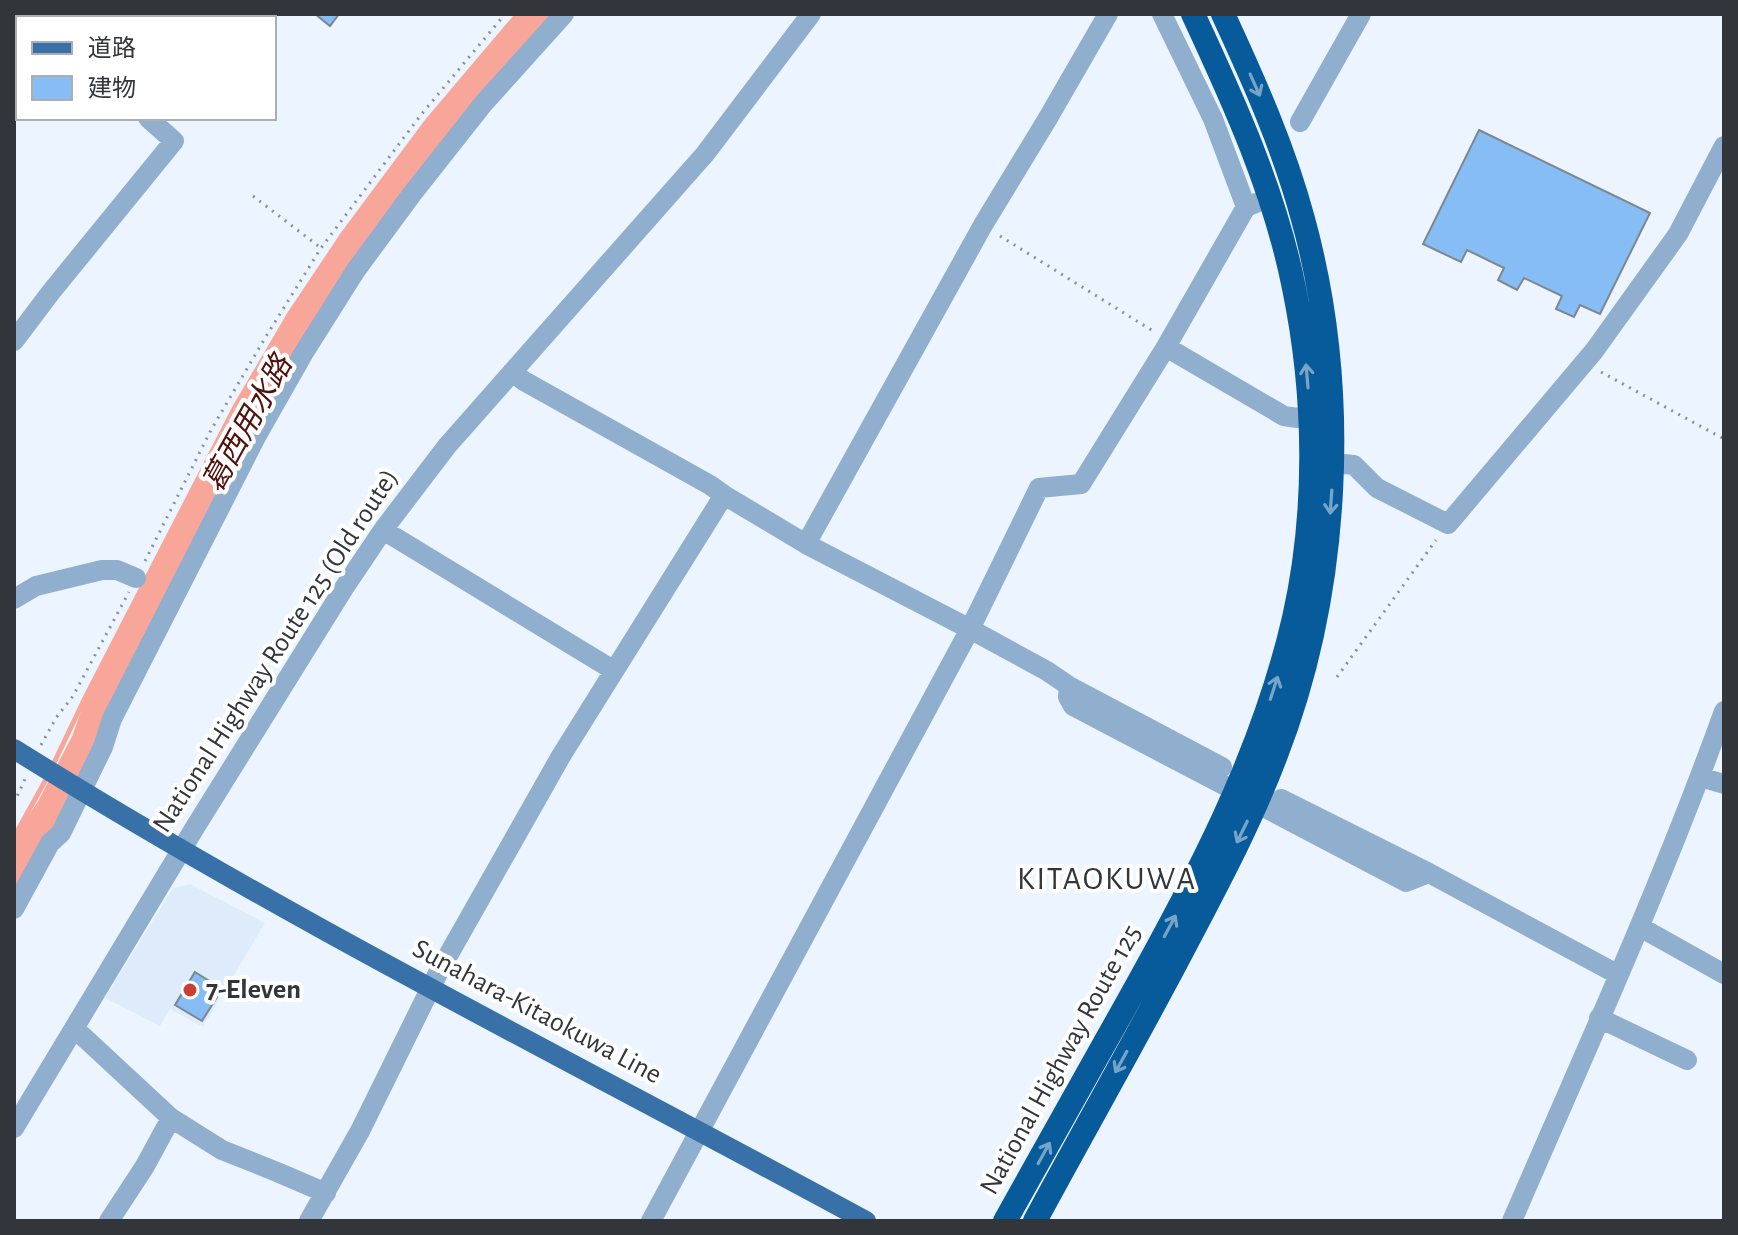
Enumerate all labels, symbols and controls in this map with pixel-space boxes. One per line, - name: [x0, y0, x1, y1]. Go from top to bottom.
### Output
- legend: [16, 16, 276, 120]
- text: 道路: [88, 35, 136, 61]
- one-way arrow: [1249, 72, 1264, 97]
- text: 建物: [88, 76, 136, 101]
- water label: 葛西用水路: [197, 348, 299, 497]
- one-way arrow: [1300, 363, 1315, 390]
- street label: National Highway Route 125 (Old route): [148, 464, 404, 838]
- one-way arrow: [1323, 488, 1338, 515]
- one-way arrow: [1268, 676, 1283, 701]
- one-way arrow: [1234, 820, 1249, 844]
- district label: KITAOKUWA: [1017, 863, 1197, 895]
- one-way arrow: [1163, 915, 1179, 938]
- street label: National Highway Route 125: [975, 921, 1147, 1199]
- street label: Sunahara-Kitaokuwa Line: [408, 935, 666, 1089]
- place label: 7-Eleven: [206, 976, 301, 1004]
- marker: 7-Eleven: [181, 981, 199, 999]
- one-way arrow: [1113, 1050, 1129, 1073]
- one-way arrow: [1036, 1142, 1052, 1165]

